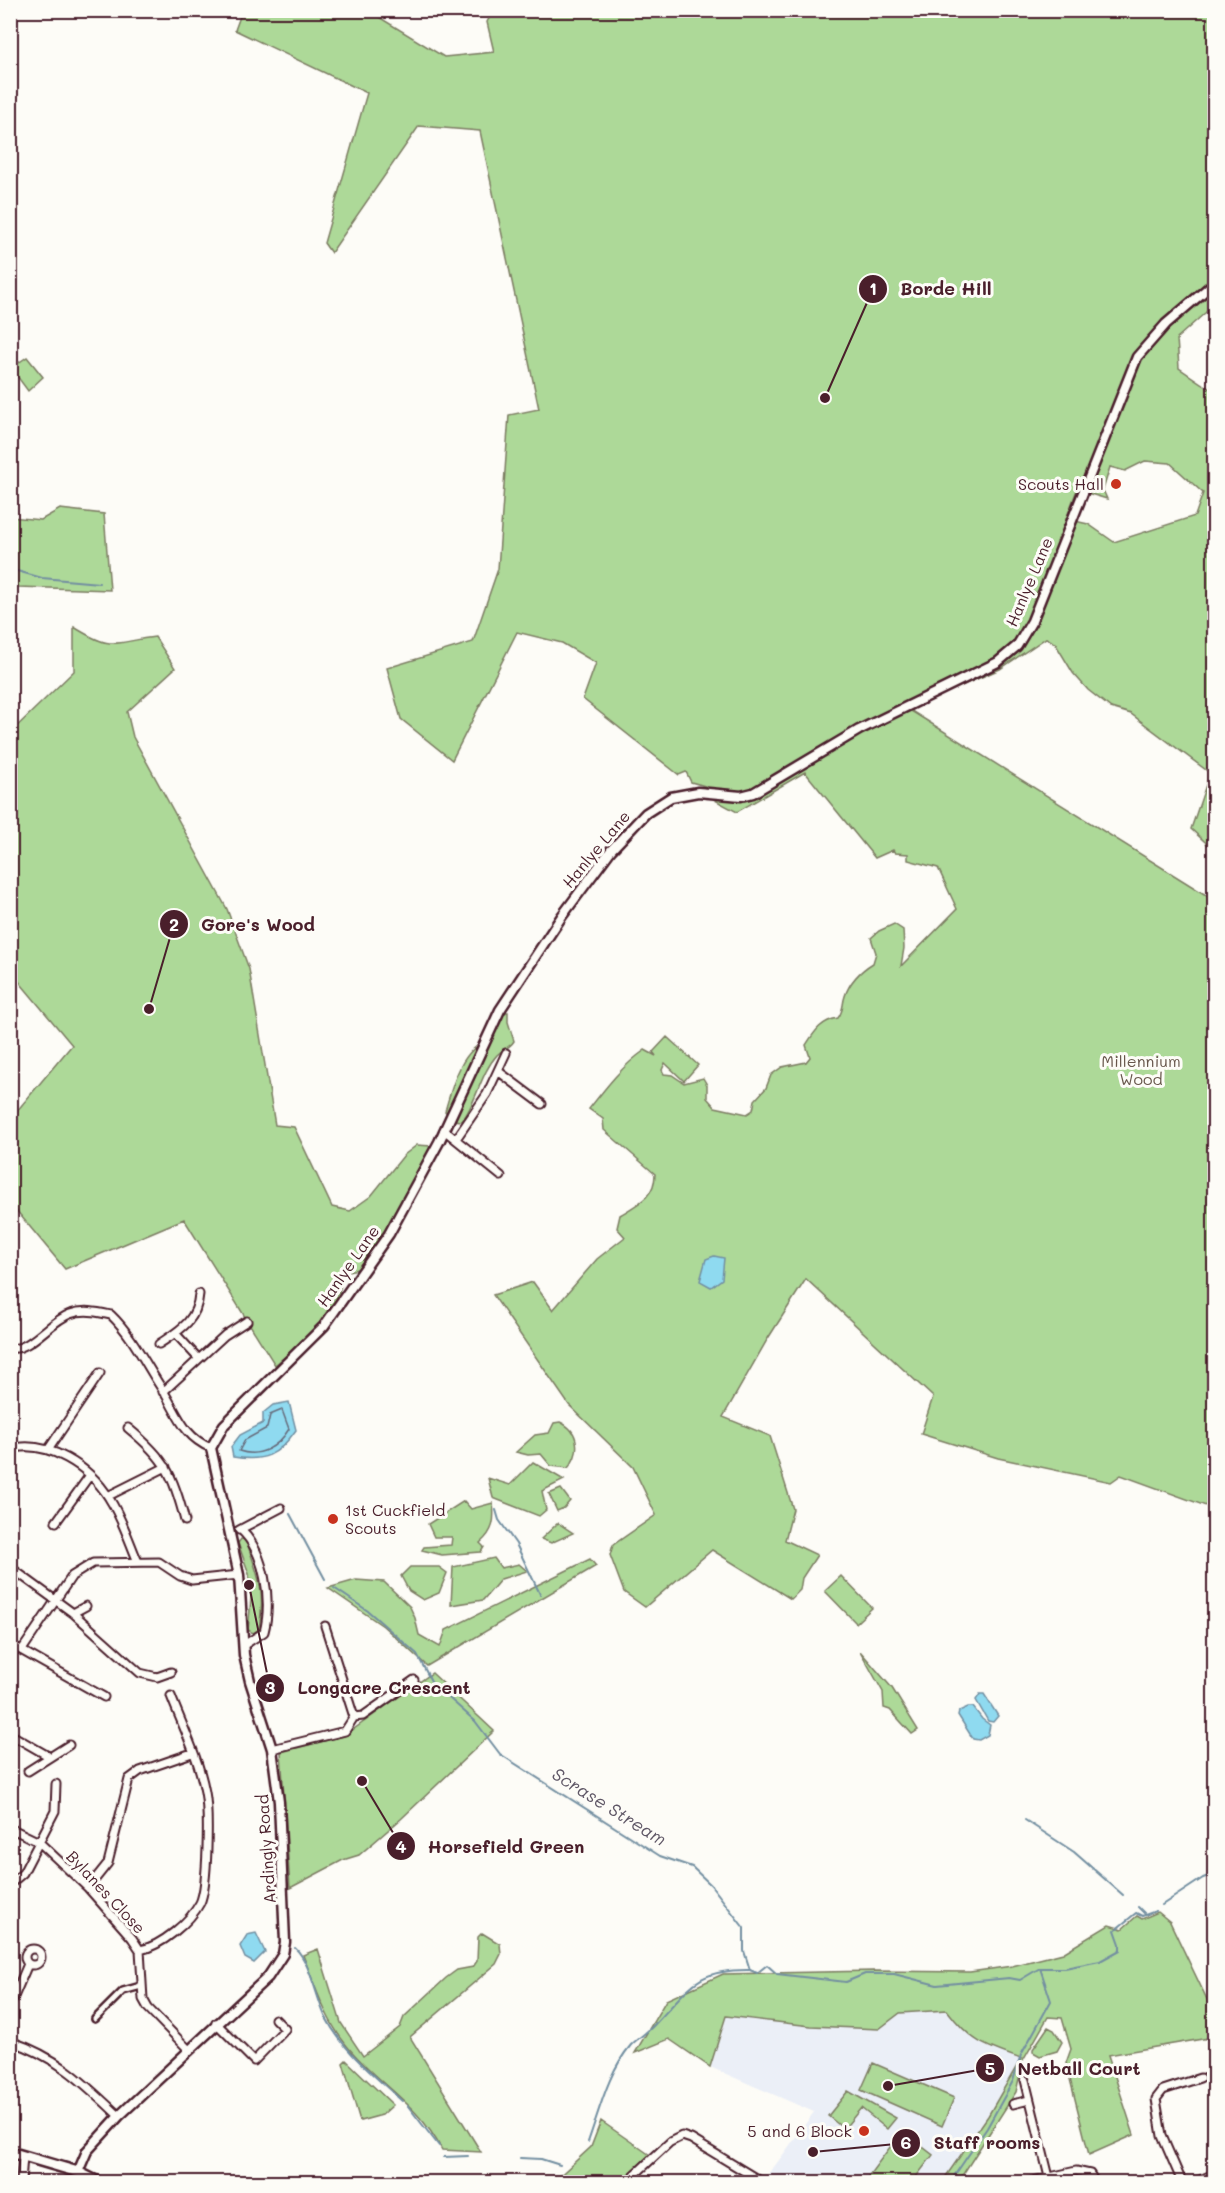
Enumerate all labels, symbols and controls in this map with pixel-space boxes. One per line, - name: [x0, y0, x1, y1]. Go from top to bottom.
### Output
- callout: Borde Hill: [858, 271, 1003, 307]
- text: 1: [869, 276, 877, 300]
- text: Borde Hill: [900, 276, 992, 300]
- place label: Scouts Hall: [1018, 473, 1104, 494]
- marker: Scouts Hall: [1109, 477, 1123, 491]
- street label: Hanlye Lane: [1000, 534, 1057, 630]
- street label: Hanlye Lane: [557, 806, 634, 892]
- callout: Gore's Wood: [159, 906, 327, 942]
- text: 2: [169, 912, 179, 936]
- text: Gore's Wood: [201, 912, 315, 936]
- park label: Millennium Wood: [1101, 1050, 1181, 1089]
- street label: Hanlye Lane: [312, 1221, 383, 1311]
- place label: 1st Cuckfield Scouts: [345, 1499, 445, 1538]
- marker: 1st Cuckfield Scouts: [326, 1512, 340, 1526]
- callout: Longacre Crescent: [255, 1670, 482, 1706]
- text: 3: [265, 1675, 276, 1699]
- text: Longacre Crescent: [297, 1675, 471, 1699]
- water label: Scrase Stream: [548, 1761, 671, 1851]
- street label: Ardingly Road: [251, 1794, 280, 1904]
- callout: Horsefield Green: [386, 1828, 597, 1864]
- text: 4: [395, 1834, 407, 1858]
- text: Horsefield Green: [428, 1834, 584, 1858]
- street label: Bylanes Close: [62, 1846, 150, 1938]
- callout: Netball Court: [975, 2050, 1152, 2086]
- text: 5: [985, 2056, 995, 2080]
- text: Netball Court: [1017, 2056, 1141, 2080]
- place label: 5 and 6 Block: [747, 2120, 852, 2141]
- marker: 5 and 6 Block: [857, 2124, 871, 2138]
- callout: Staff rooms: [891, 2125, 1052, 2161]
- text: 6: [901, 2130, 912, 2154]
- text: Staff rooms: [934, 2130, 1040, 2154]

